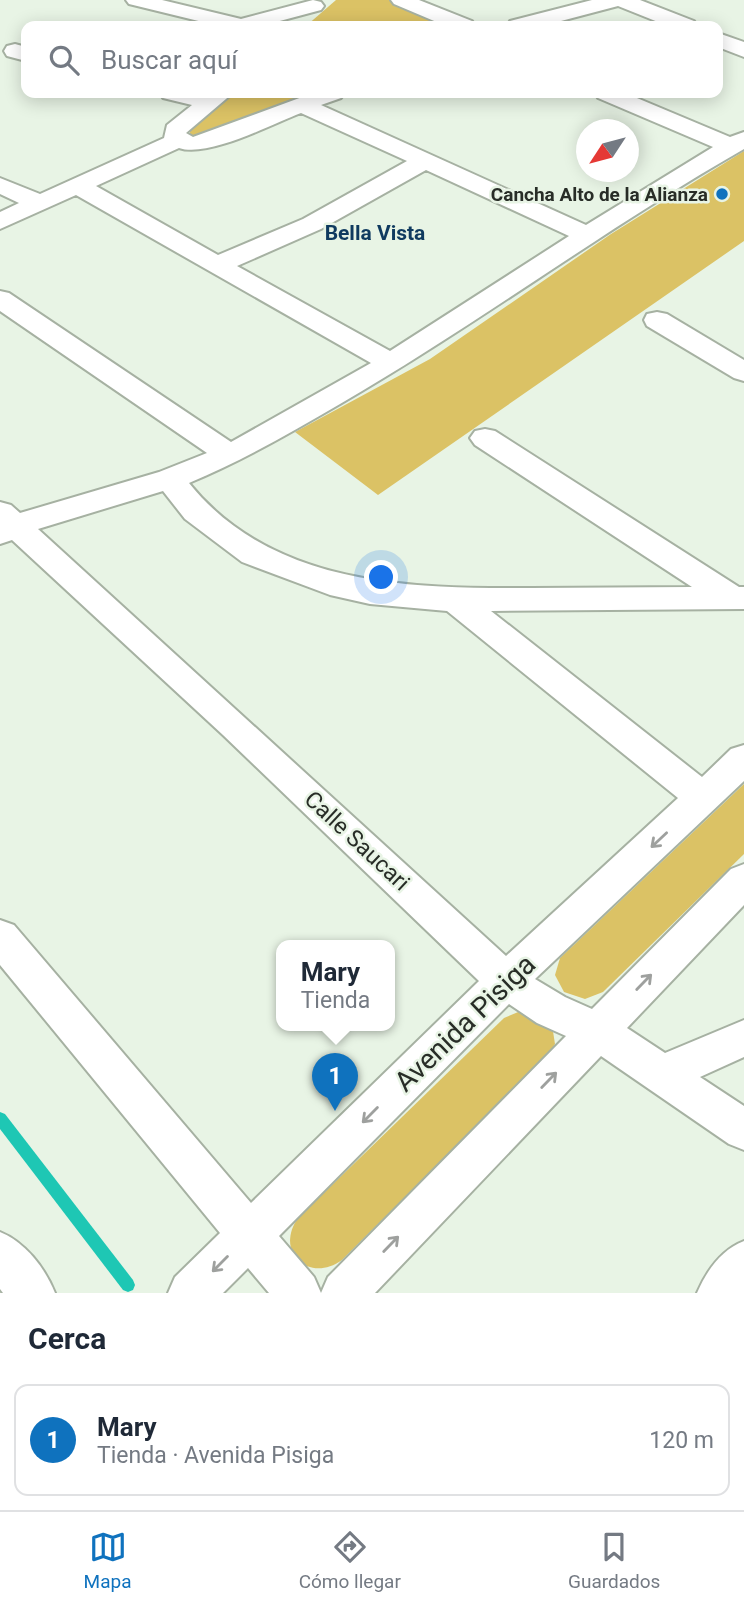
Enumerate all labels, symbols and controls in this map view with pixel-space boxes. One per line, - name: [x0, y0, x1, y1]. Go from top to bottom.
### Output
- search box: [21, 21, 723, 98]
- icon: search: [45, 41, 83, 79]
- text: Buscar aquí: [101, 45, 238, 75]
- north arrow: [576, 119, 639, 182]
- place label: Cancha Alto de la Alianza: [491, 183, 708, 206]
- marker: Cancha Alto de la Alianza: [714, 186, 730, 202]
- district label: Bella Vista: [325, 221, 425, 245]
- your location: [364, 560, 398, 594]
- street label: Calle Saucari: [299, 786, 415, 896]
- one-way arrow: [651, 831, 668, 848]
- popup: [276, 940, 395, 1031]
- street label: Avenida Pisiga: [388, 948, 542, 1098]
- text: Mary: [301, 957, 360, 987]
- one-way arrow: [636, 973, 653, 990]
- text: Tienda: [301, 987, 370, 1014]
- pin: 1: [312, 1053, 358, 1111]
- one-way arrow: [541, 1072, 558, 1089]
- one-way arrow: [362, 1106, 379, 1123]
- one-way arrow: [383, 1236, 400, 1253]
- one-way arrow: [211, 1255, 228, 1272]
- text: Cerca: [28, 1321, 106, 1356]
- text: Mary: [97, 1412, 157, 1442]
- text: 1: [46, 1427, 60, 1454]
- text: 120 m: [649, 1427, 714, 1454]
- text: Tienda · Avenida Pisiga: [97, 1442, 334, 1469]
- tab: Mapa: [84, 1528, 132, 1593]
- tab: Cómo llegar: [299, 1528, 401, 1593]
- tab: Guardados: [568, 1528, 660, 1593]

